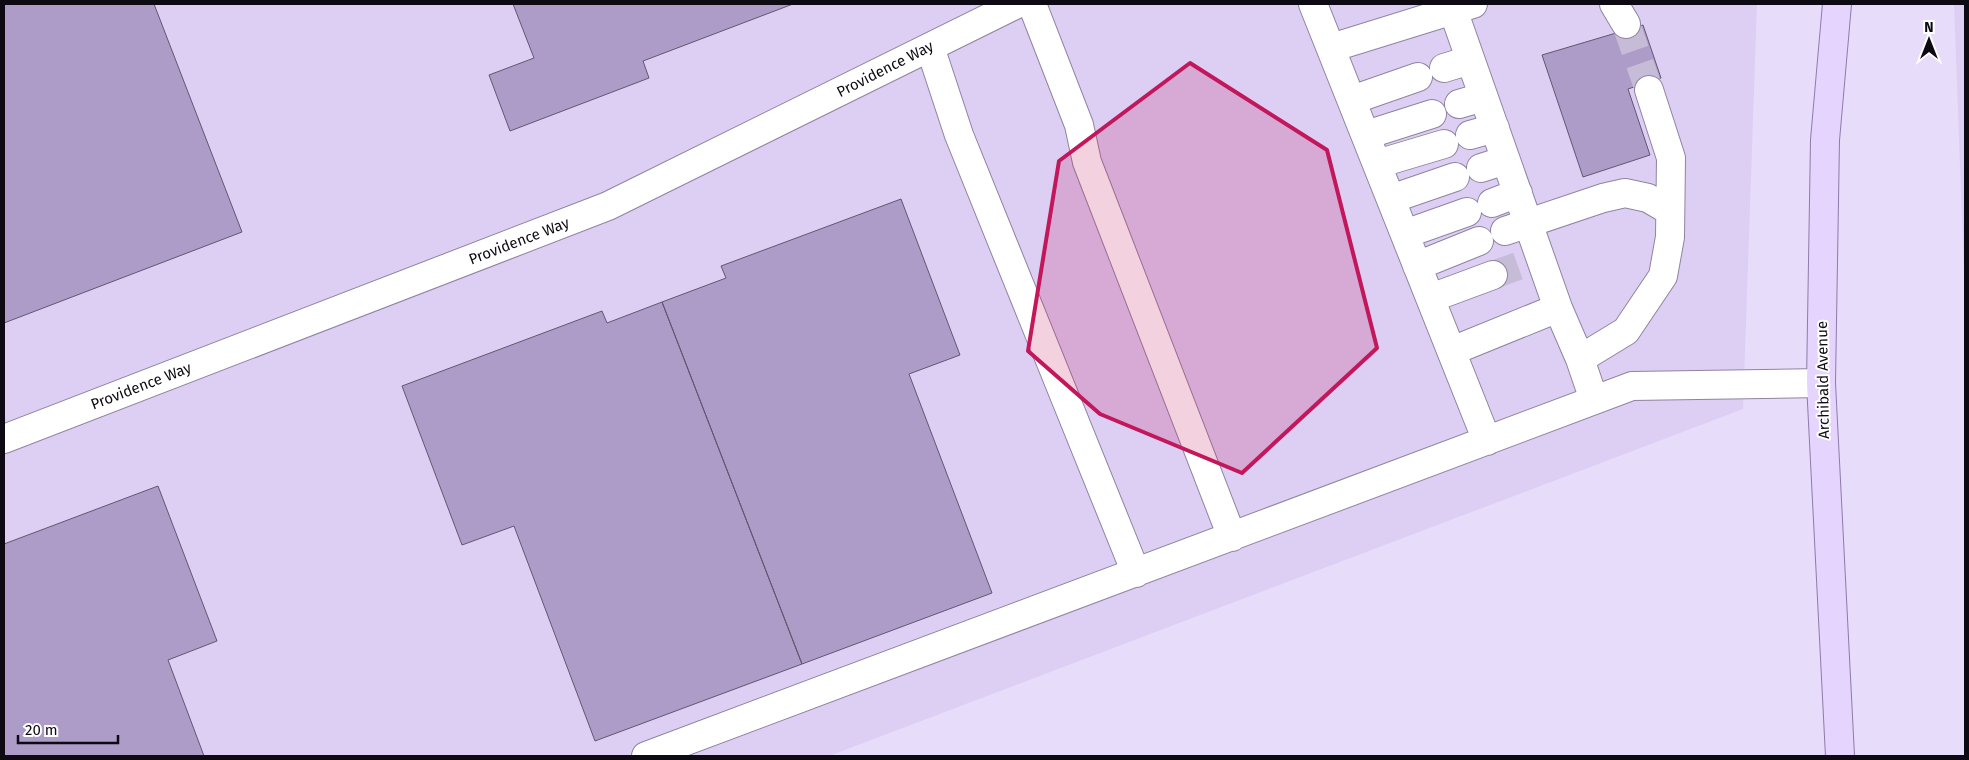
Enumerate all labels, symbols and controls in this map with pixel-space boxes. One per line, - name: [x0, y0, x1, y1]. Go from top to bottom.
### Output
- north arrow: [1904, 15, 1954, 65]
- text: N: [1924, 19, 1934, 36]
- street label: Providence Way: [834, 37, 937, 101]
- street label: Providence Way: [466, 213, 572, 268]
- street label: Archibald Avenue: [1813, 321, 1833, 439]
- street label: Providence Way: [88, 358, 194, 413]
- scale bar: [18, 712, 118, 744]
- text: 20 m: [25, 721, 58, 739]

